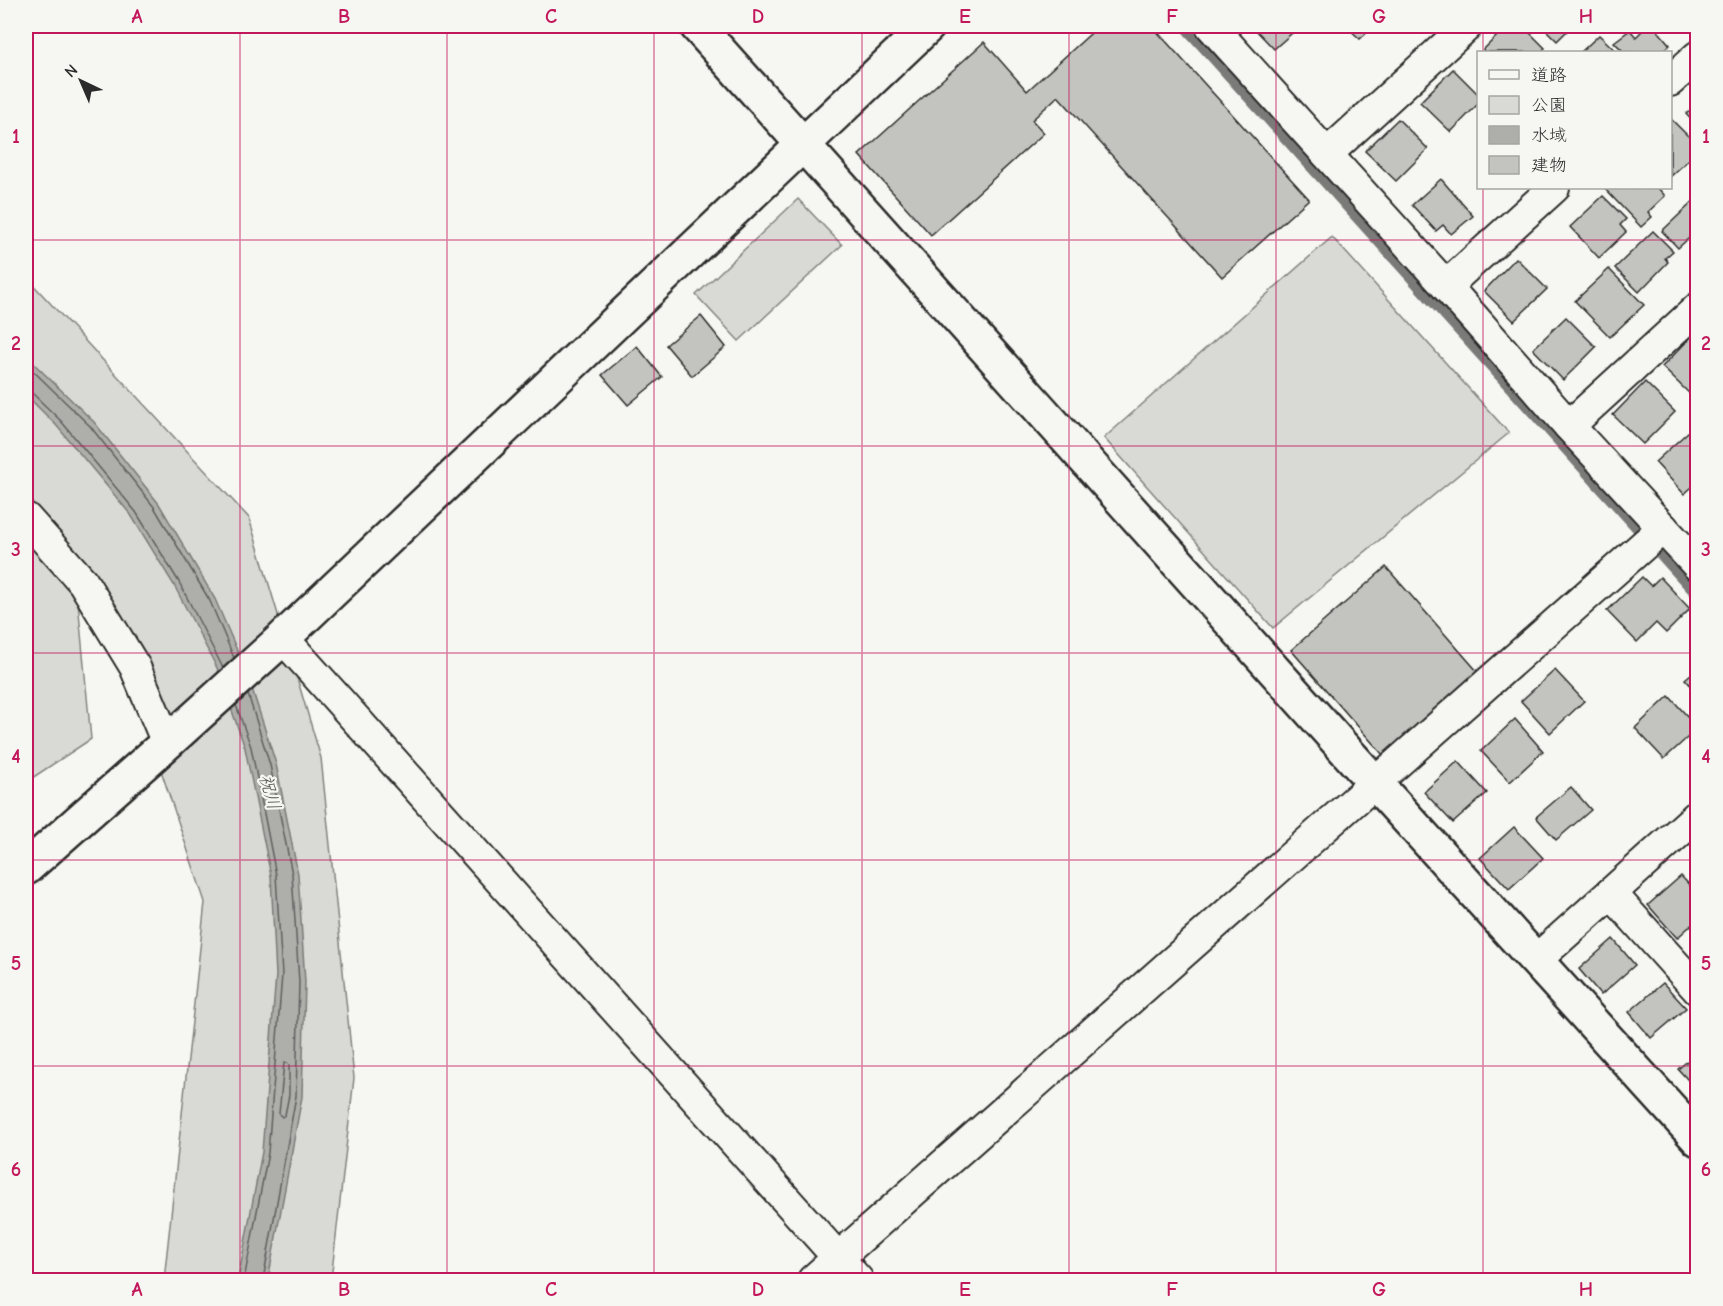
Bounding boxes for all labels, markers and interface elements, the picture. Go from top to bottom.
text: A [131,5,143,28]
text: B [338,5,350,28]
text: C [545,5,557,28]
text: D [752,5,764,28]
text: E [959,5,971,28]
text: F [1166,5,1178,28]
text: G [1372,5,1386,28]
text: H [1579,5,1593,28]
north arrow [51,51,111,111]
legend [1477,51,1672,189]
text: N [61,61,81,81]
text: 道路 [1531,65,1567,86]
text: 公園 [1531,95,1567,116]
text: 1 [12,125,20,148]
text: 水域 [1531,125,1567,146]
text: 1 [1702,125,1710,148]
text: 建物 [1531,155,1567,176]
text: 2 [11,332,21,355]
text: 2 [1701,332,1711,355]
text: 3 [11,538,21,561]
text: 3 [1701,538,1711,561]
text: 4 [11,745,21,768]
text: 4 [1701,745,1711,768]
water label: 祝川 [254,772,285,812]
text: 5 [11,952,21,975]
text: 5 [1701,952,1711,975]
text: 6 [11,1158,21,1181]
text: 6 [1701,1158,1711,1181]
text: A [131,1278,143,1301]
text: B [338,1278,350,1301]
text: C [545,1278,557,1301]
text: D [752,1278,764,1301]
text: E [959,1278,971,1301]
text: F [1166,1278,1178,1301]
text: G [1372,1278,1386,1301]
text: H [1579,1278,1593,1301]

